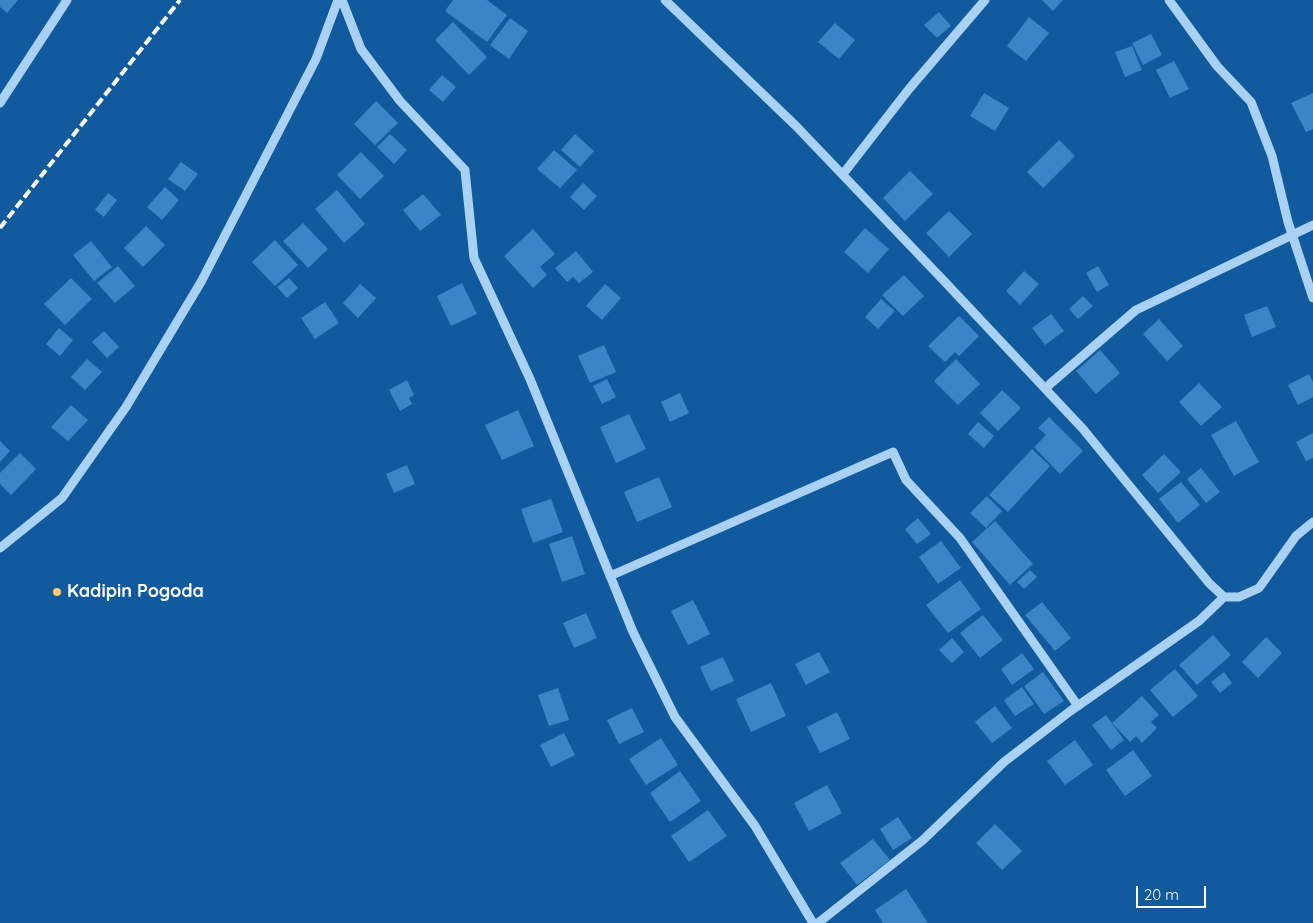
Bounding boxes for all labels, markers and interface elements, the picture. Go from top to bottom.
place label: Kadipin Pogoda [67,581,204,603]
marker: Kadipin Pogoda [51,586,63,598]
scale bar [1138,876,1208,908]
text: 20 m [1144,885,1179,904]

